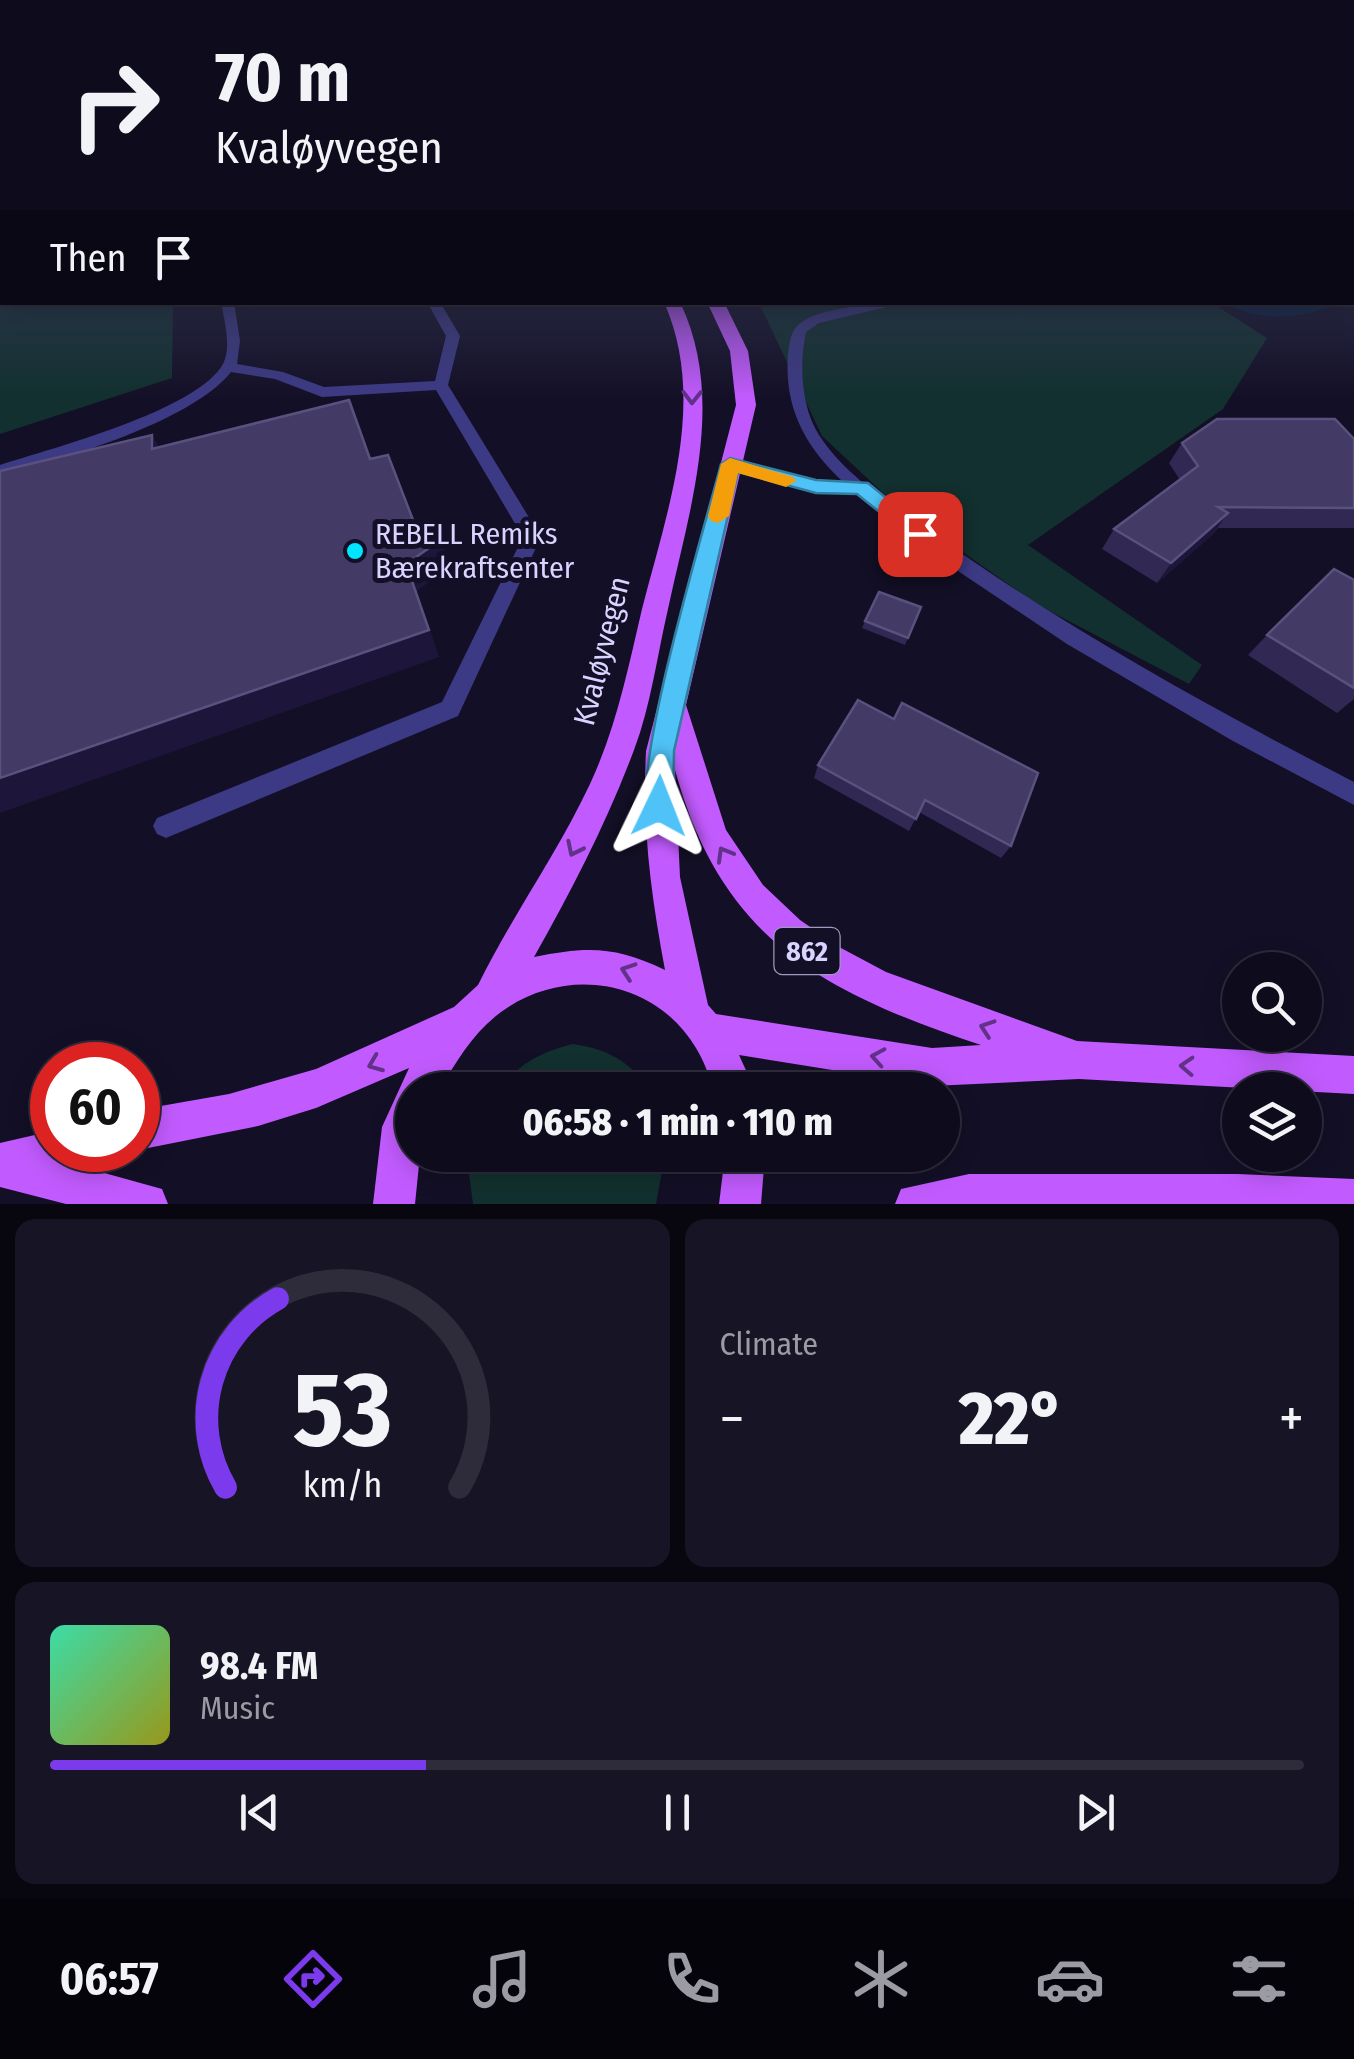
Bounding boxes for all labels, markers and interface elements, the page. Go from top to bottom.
text: 70 m [215,36,350,120]
icon: right [50,40,180,170]
text: Kvaløyvegen [215,121,443,175]
icon: arrive [146,230,201,285]
text: Then [50,235,126,281]
one-way arrow [681,389,702,405]
pin [878,492,963,577]
icon: arrive [893,507,948,562]
place label: REBELL Remiks Bærekraftsenter [375,516,575,586]
marker: REBELL Remiks Bærekraftsenter [344,540,366,562]
street label: Kvaløyvegen [566,573,638,729]
position arrow [607,754,711,858]
one-way arrow [566,839,586,857]
one-way arrow [716,847,736,865]
road number: 862 [774,928,840,974]
map controls [1222,952,1322,1172]
button: search [1222,952,1322,1052]
one-way arrow [620,962,637,983]
one-way arrow [980,1019,997,1040]
speed limit sign: 60 [30,1042,160,1172]
one-way arrow [869,1047,886,1068]
one-way arrow [367,1053,385,1073]
one-way arrow [1178,1056,1194,1077]
button: layers [1222,1072,1322,1172]
text: 06:58 · 1 min · 110 m [522,1099,833,1145]
text: Climate [720,1325,818,1363]
text: 53 [293,1348,392,1473]
text: 22° [959,1374,1064,1464]
text: − [720,1386,744,1452]
text: + [1279,1386,1304,1452]
text: km/h [302,1464,382,1506]
text: 98.4 FM [200,1643,318,1689]
text: Music [200,1689,275,1727]
icon: previous [232,1785,287,1840]
icon: pause [650,1785,705,1840]
icon: next [1068,1785,1123,1840]
icon: directions [278,1944,348,2014]
icon: music [467,1944,537,2014]
icon: phone [657,1944,727,2014]
icon: climate [846,1944,916,2014]
icon: car [1035,1944,1105,2014]
icon: filters [1224,1944,1294,2014]
text: 06:57 [60,1952,159,2006]

